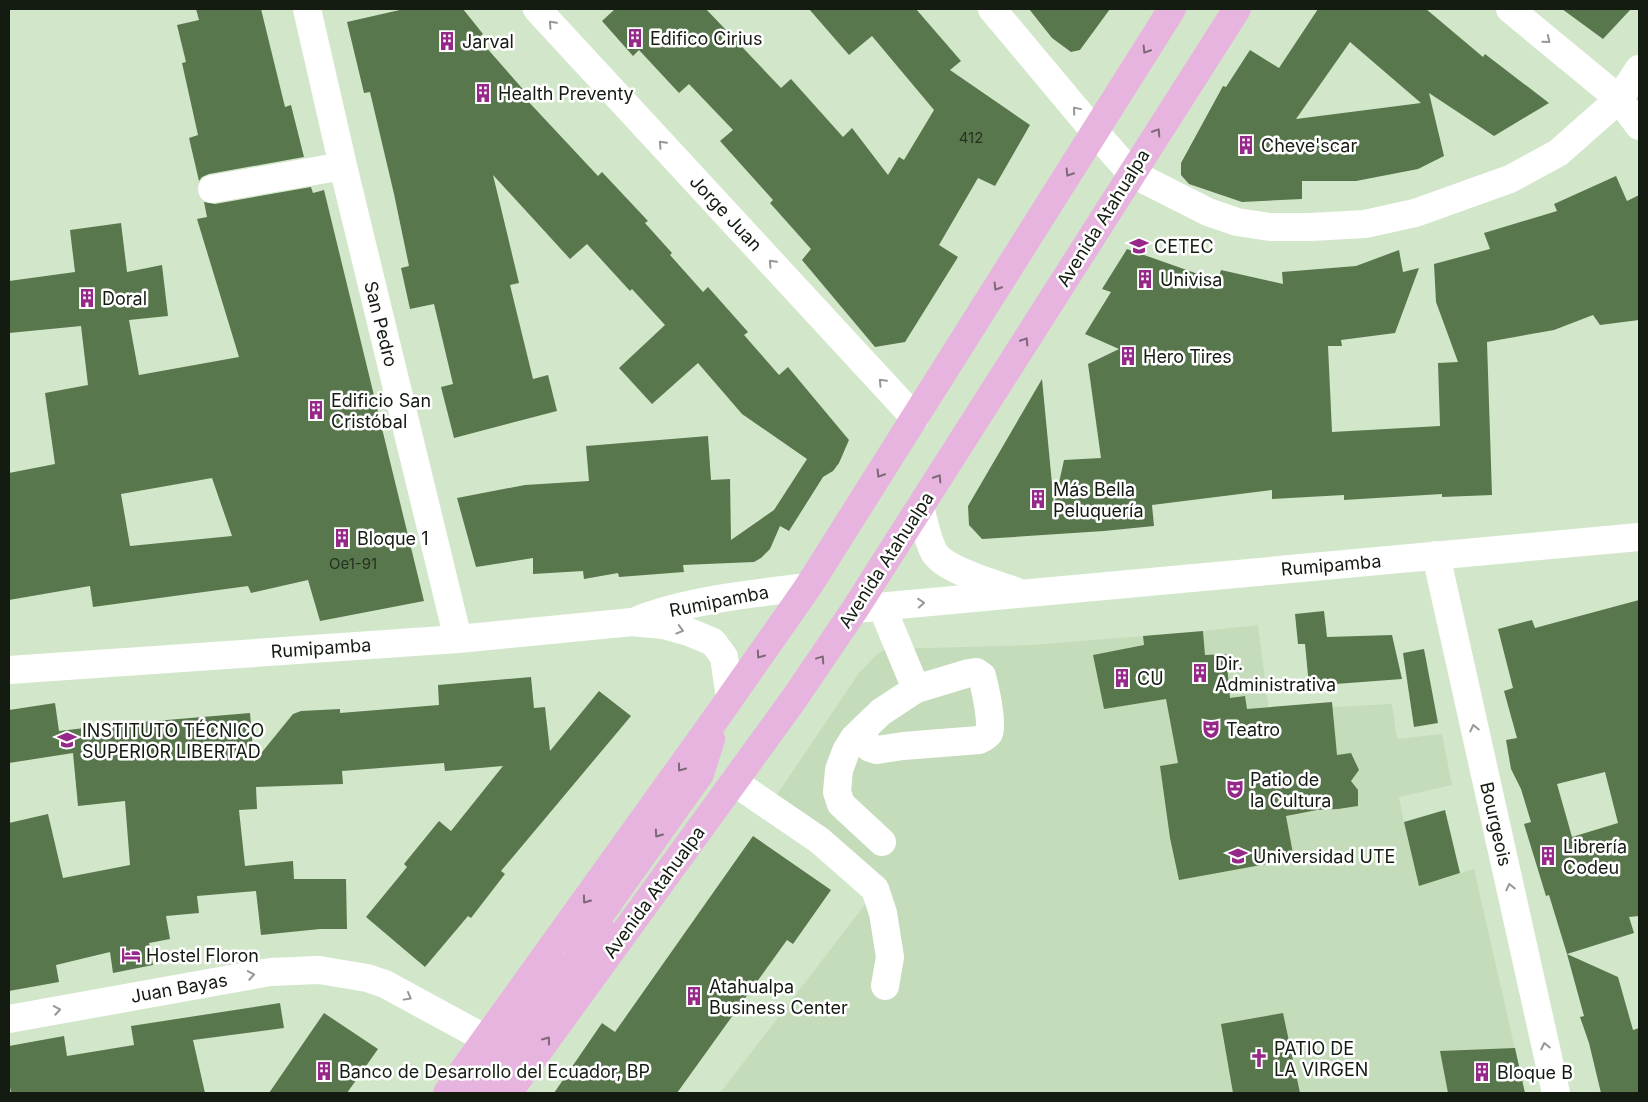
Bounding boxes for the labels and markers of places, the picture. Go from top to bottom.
building icon: Edifico Cirius [624,27,646,49]
place label: Edifico Cirius [650,28,762,49]
building icon: Jarval [436,30,458,52]
place label: Jarval [462,31,514,52]
building icon: Health Preventy [472,82,494,104]
place label: Health Preventy [498,83,634,104]
building icon: Cheve'scar [1235,134,1257,156]
place label: Cheve'scar [1261,135,1357,156]
school or university icon: CETEC [1128,235,1150,257]
place label: CETEC [1154,236,1214,257]
building icon: Univisa [1134,268,1156,290]
place label: Univisa [1160,269,1222,290]
building icon: Doral [76,287,98,309]
place label: Doral [102,288,147,309]
building icon: Hero Tires [1117,345,1139,367]
place label: Hero Tires [1143,346,1232,367]
place label: Edificio San Cristóbal [331,390,431,432]
building icon: Edificio San Cristóbal [305,399,327,421]
place label: Más Bella Peluquería [1053,479,1144,521]
building icon: Más Bella Peluquería [1027,488,1049,510]
building icon: Bloque 1 [331,527,353,549]
place label: Bloque 1 [357,528,428,549]
place label: Dir. Administrativa [1215,653,1336,695]
building icon: Dir. Administrativa [1189,662,1211,684]
building icon: CU [1111,667,1133,689]
place label: CU [1137,668,1164,689]
theatre icon: Teatro [1200,718,1222,740]
place label: INSTITUTO TÉCNICO SUPERIOR LIBERTAD [82,719,264,762]
place label: Teatro [1226,719,1280,740]
school or university icon: INSTITUTO TÉCNICO SUPERIOR LIBERTAD [56,729,78,751]
place label: Patio de la Cultura [1250,769,1331,811]
theatre icon: Patio de la Cultura [1224,778,1246,800]
place label: Librería Codeu [1563,836,1627,878]
school or university icon: Universidad UTE [1227,845,1249,867]
building icon: Librería Codeu [1537,845,1559,867]
place label: Universidad UTE [1253,846,1395,867]
hotel icon: Hostel Floron [120,944,142,966]
place label: Hostel Floron [146,945,259,966]
place label: Atahualpa Business Center [709,976,848,1018]
building icon: Atahualpa Business Center [683,985,705,1007]
place label: PATIO DE LA VIRGEN [1274,1038,1368,1080]
church icon: PATIO DE LA VIRGEN [1248,1047,1270,1069]
building icon: Banco de Desarrollo del Ecuador, BP [313,1060,335,1082]
place label: Banco de Desarrollo del Ecuador, BP [339,1061,650,1082]
building icon: Bloque B [1471,1061,1493,1083]
place label: Bloque B [1497,1062,1573,1083]

